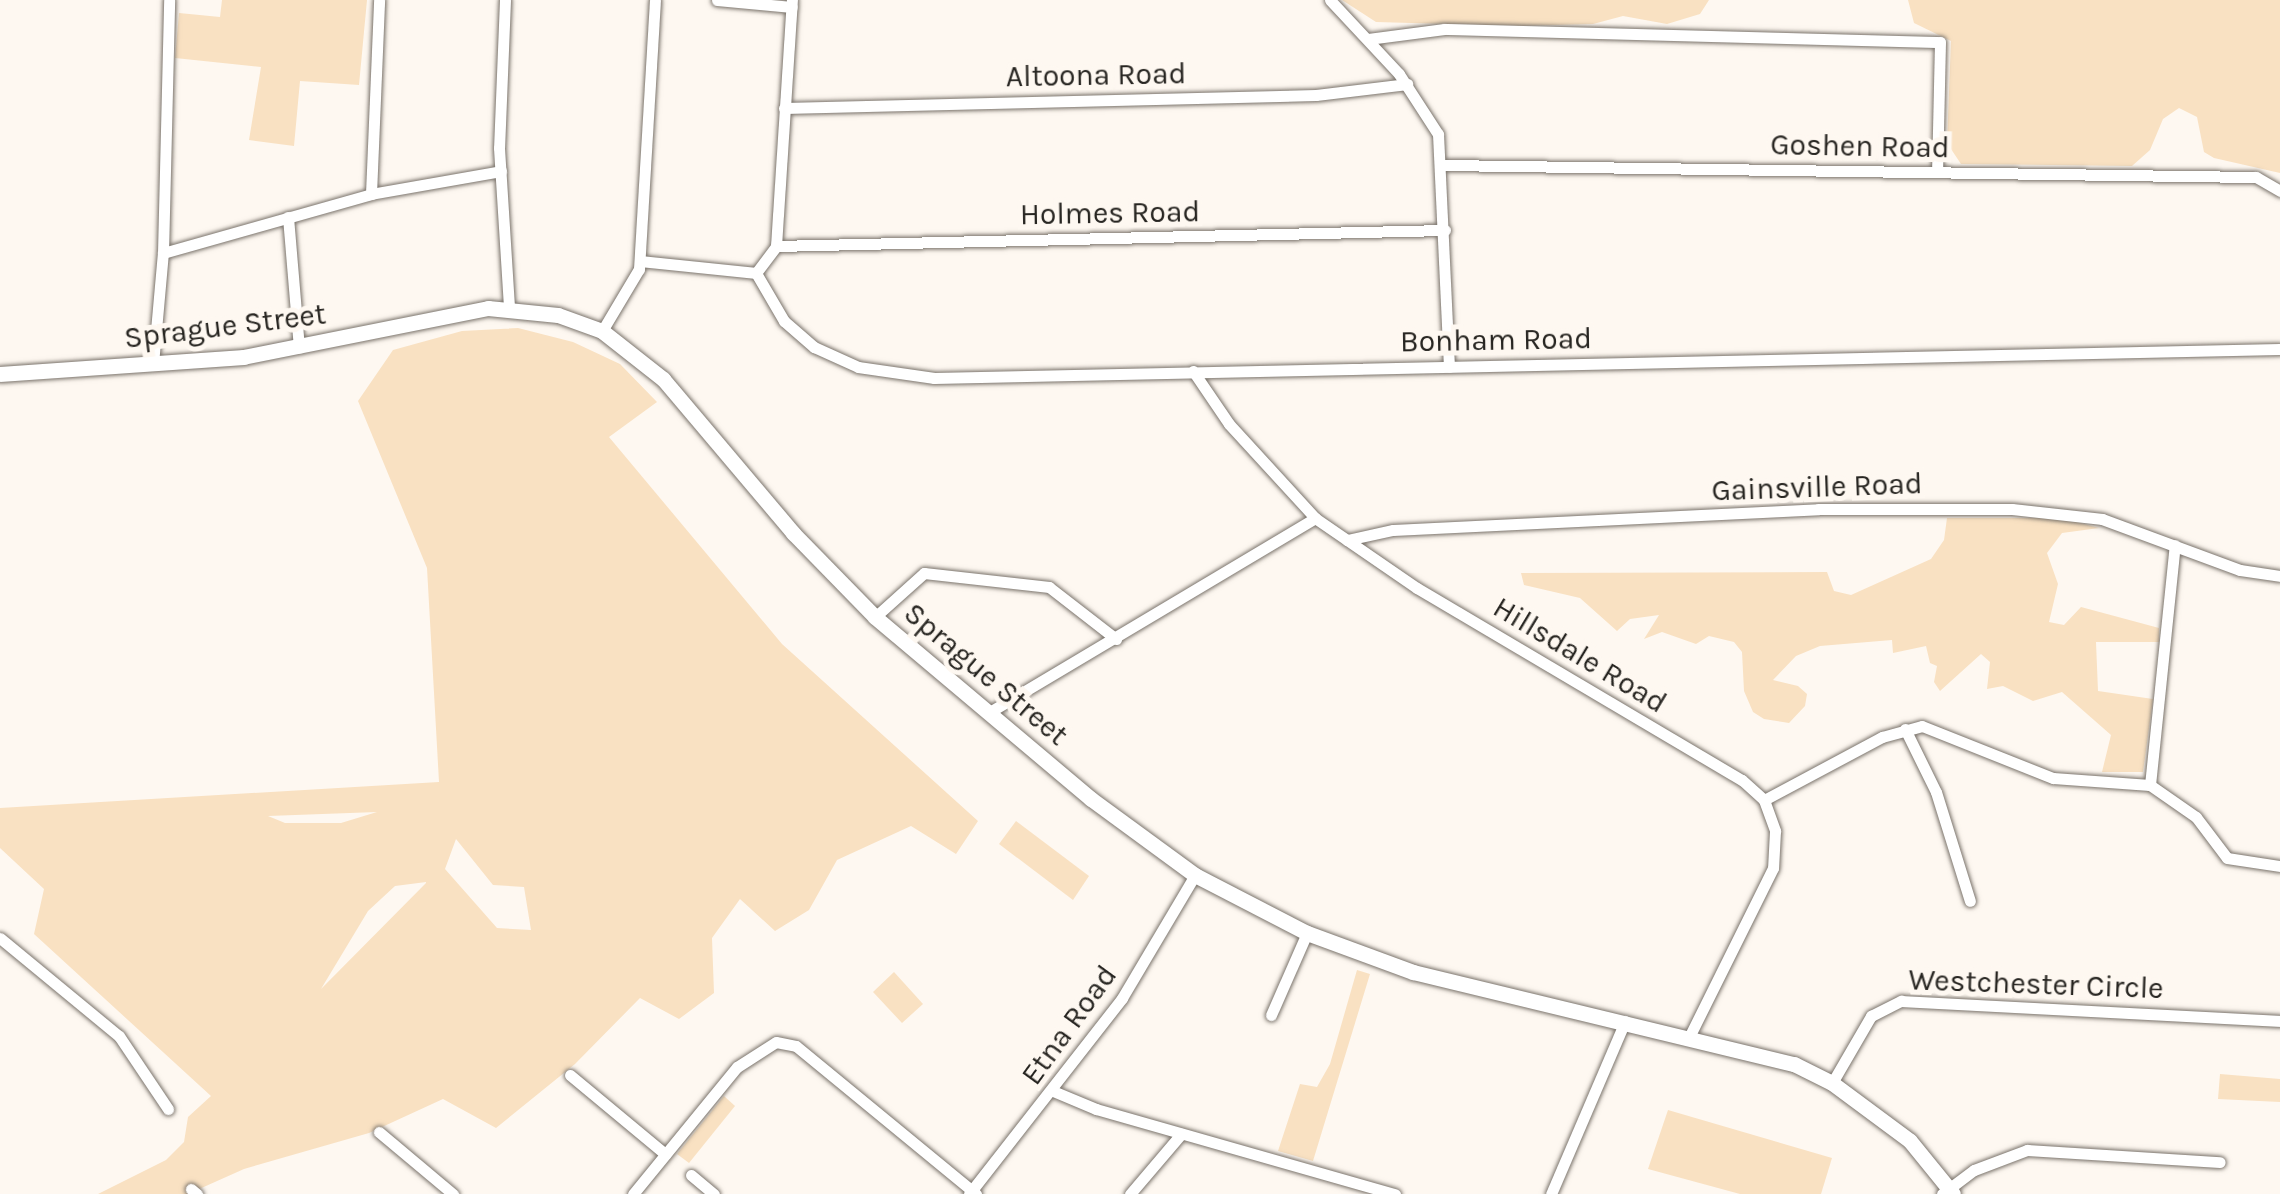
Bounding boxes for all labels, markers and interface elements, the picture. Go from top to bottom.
street label: Altoona Road [1005,55,1187,95]
street label: Goshen Road [1770,126,1950,166]
street label: Holmes Road [1020,193,1200,233]
street label: Sprague Street [122,296,328,356]
street label: Bonham Road [1400,320,1592,360]
street label: Gainsville Road [1711,465,1923,509]
street label: Hillsdale Road [1487,589,1673,721]
street label: Sprague Street [897,595,1075,753]
street label: Etna Road [1014,958,1124,1092]
street label: Westchester Circle [1908,962,2164,1006]

